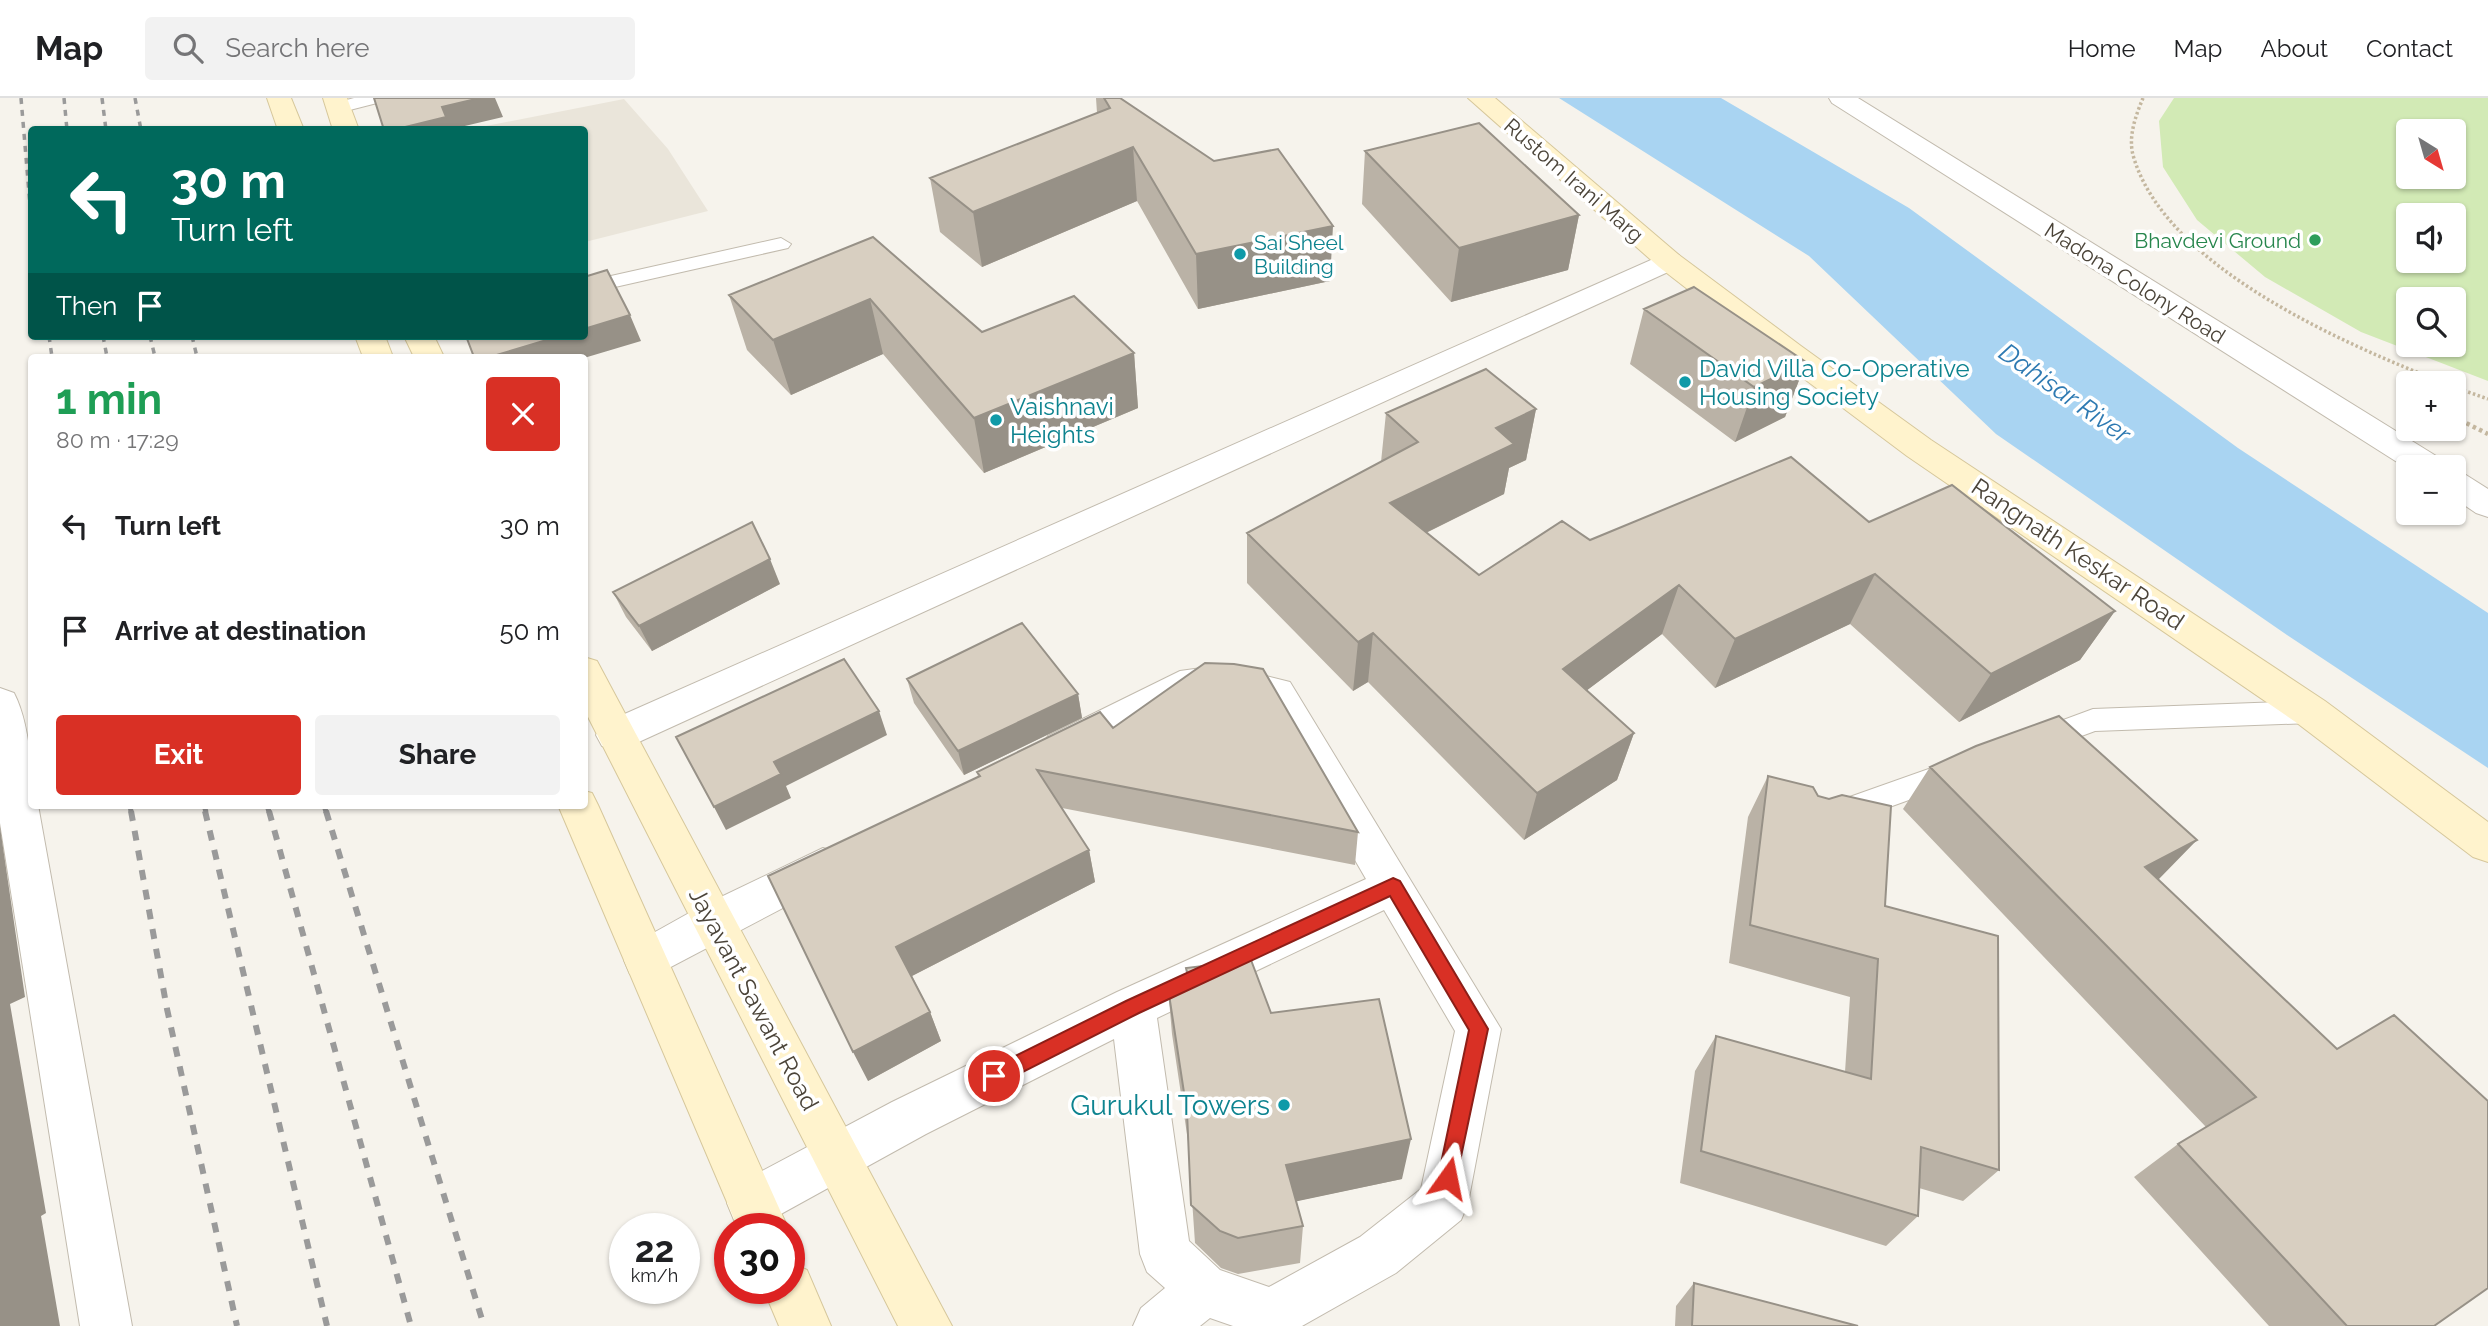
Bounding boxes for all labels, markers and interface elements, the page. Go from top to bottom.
search box [145,17,635,80]
text: Map [35,29,103,68]
icon: search [169,29,207,67]
text: Search here [225,33,370,63]
text: Home [2068,34,2136,63]
text: Map [2174,34,2222,63]
text: About [2260,34,2328,63]
text: Contact [2366,34,2453,63]
street label: Rustom Irani Marg [1499,113,1649,247]
north arrow [2396,119,2466,189]
map controls [2396,119,2466,525]
text: 30 m [171,152,286,209]
icon: left [56,154,147,245]
button: sound [2396,203,2466,273]
text: Turn left [171,211,293,248]
street label: Madona Colony Road [2040,217,2230,349]
place label: Bhavdevi Ground [2134,228,2301,253]
place label: Sai Sheel Building [1254,230,1344,279]
marker: Bhavdevi Ground [2307,232,2323,248]
marker: Sai Sheel Building [1232,246,1248,262]
icon: arrive [131,287,169,325]
button: search [2396,287,2466,357]
text: Then [56,291,117,321]
water label: Dahisar River [1994,337,2137,450]
place label: David Villa Co-Operative Housing Society [1699,354,1970,411]
button: + [2396,371,2466,441]
marker: David Villa Co-Operative Housing Society [1677,374,1693,390]
text: 1 min [56,375,162,424]
button: close [486,377,560,451]
place label: Vaishnavi Heights [1010,392,1114,449]
marker: Vaishnavi Heights [988,412,1004,428]
text: 80 m · 17:29 [56,426,179,453]
button: − [2396,455,2466,525]
street label: Rangnath Keskar Road [1966,472,2190,636]
icon: left [56,507,94,545]
text: Turn left [115,511,221,541]
text: 30 m [500,511,560,541]
icon: arrive [56,612,94,650]
text: Arrive at destination [115,616,366,646]
text: 50 m [499,616,560,646]
button: Exit [56,715,301,795]
button: Share [315,715,560,795]
street label: Jayavant Sawant Road [683,883,825,1115]
pin [964,1046,1024,1106]
icon: arrive [975,1057,1013,1095]
place label: Gurukul Towers [1070,1089,1270,1122]
marker: Gurukul Towers [1276,1097,1292,1113]
position arrow [1411,1141,1485,1215]
speed limit sign: 30 [714,1213,805,1304]
text: 22 [635,1229,674,1270]
text: km/h [631,1265,678,1286]

